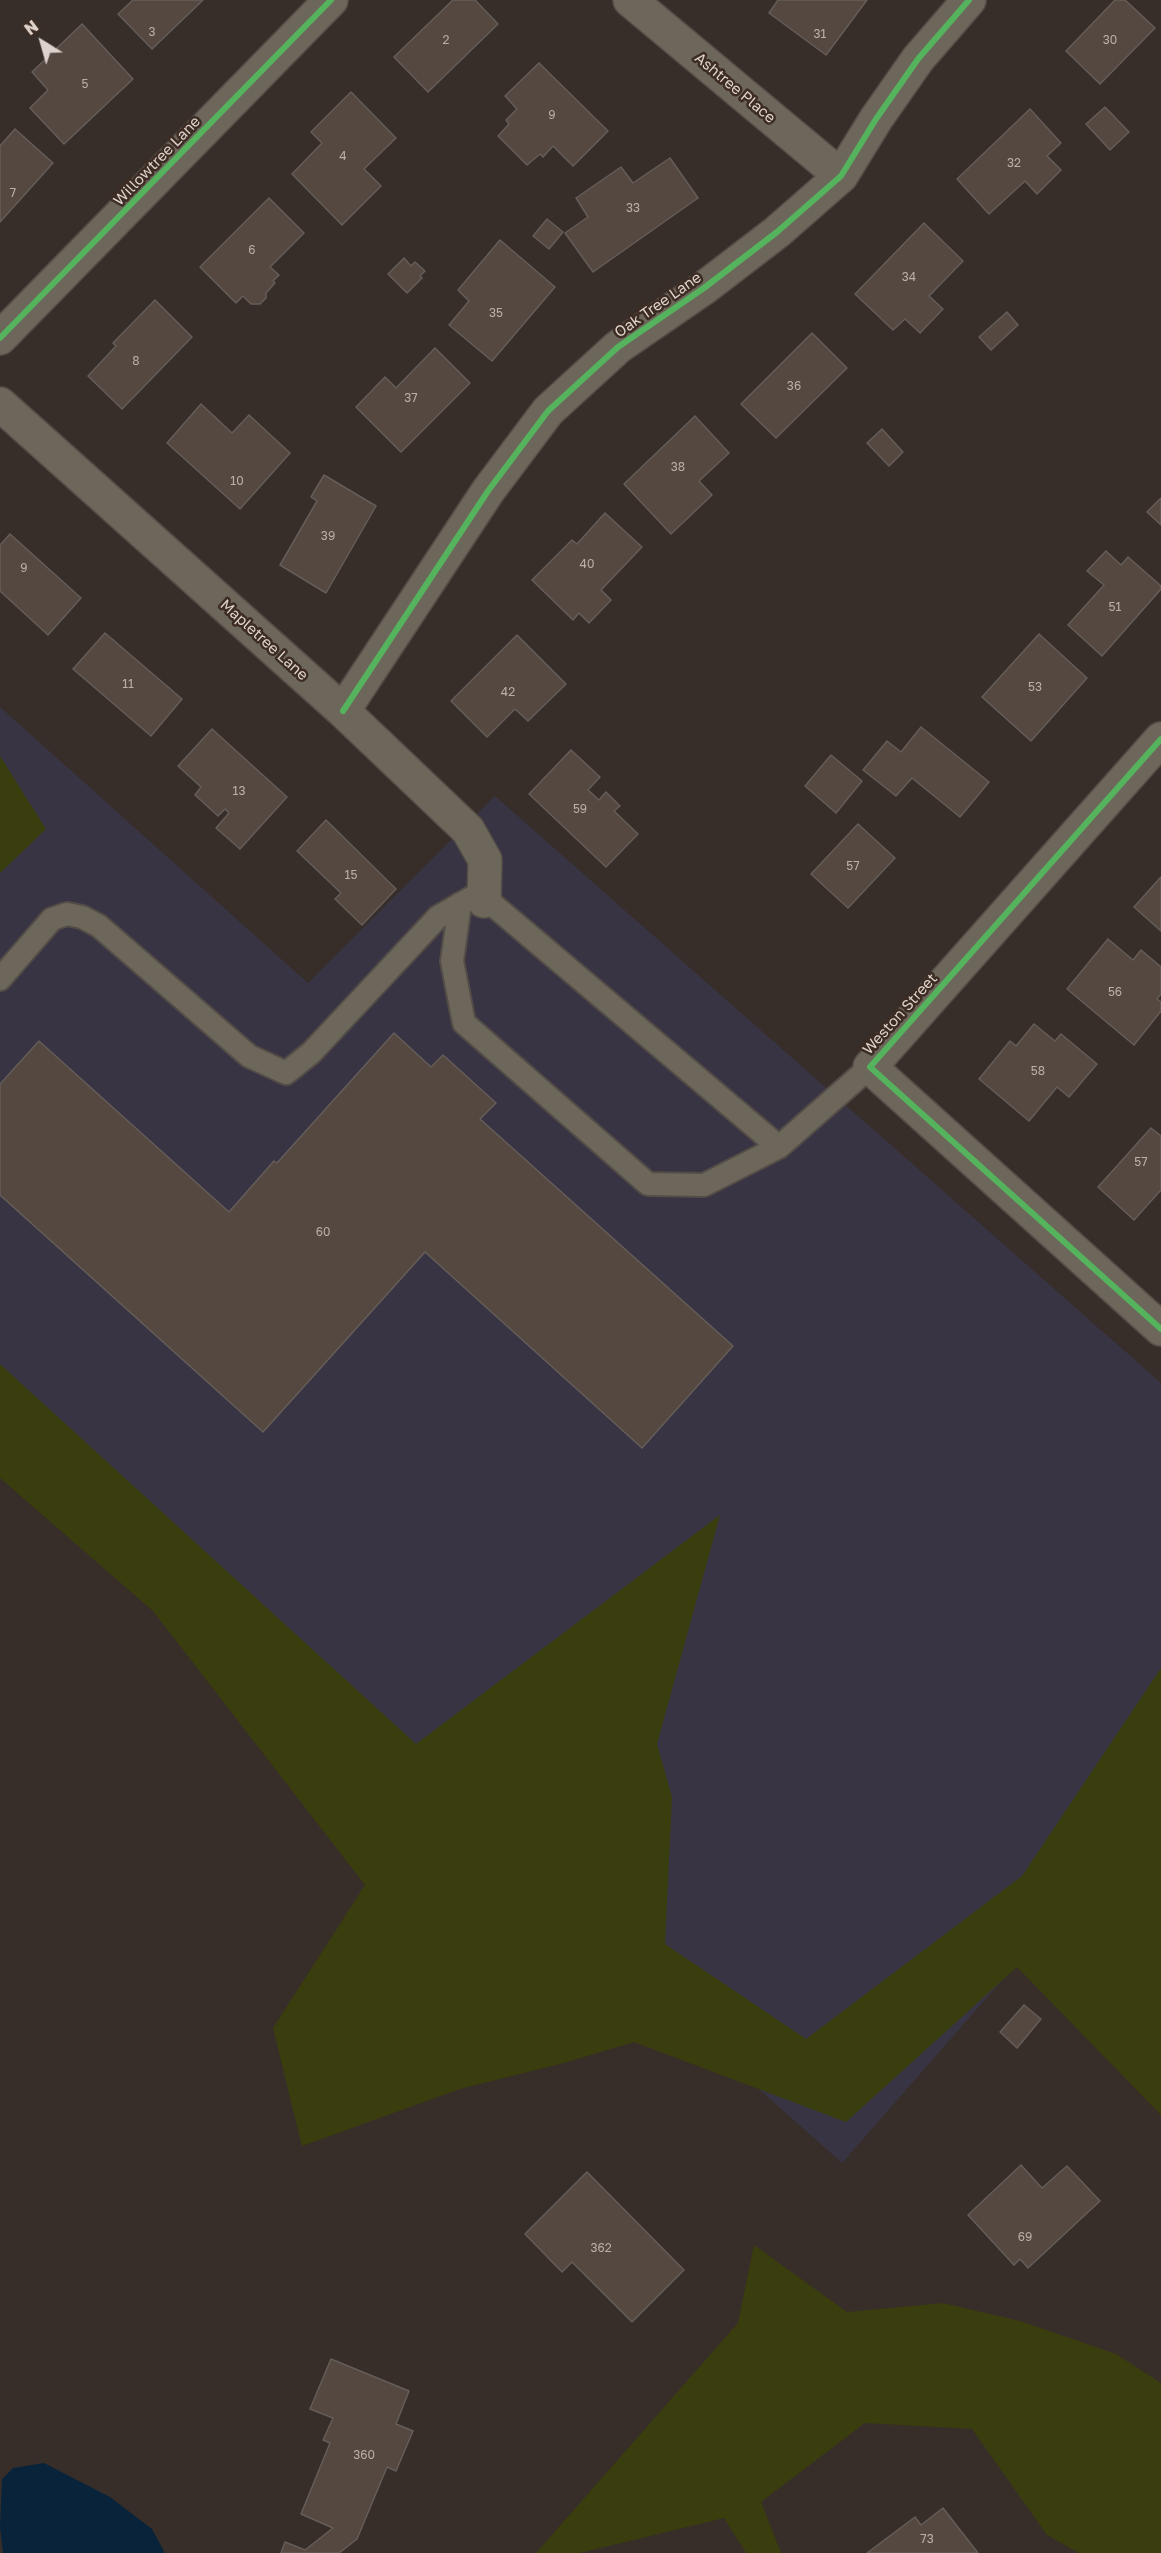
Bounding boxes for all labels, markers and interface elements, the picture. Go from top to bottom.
north arrow [12,12,72,72]
text: N [20,16,42,39]
house number: 3 [148,25,156,39]
house number: 31 [814,27,826,41]
house number: 2 [443,33,449,47]
house number: 30 [1103,33,1117,47]
street label: Ashtree Place [691,49,779,127]
house number: 5 [82,77,88,91]
house number: 9 [548,108,556,122]
street label: Willowtree Lane [110,113,204,209]
house number: 4 [339,149,347,163]
house number: 32 [1007,156,1021,170]
house number: 7 [10,186,16,200]
house number: 33 [626,201,640,215]
house number: 6 [248,243,256,257]
street label: Oak Tree Lane [611,268,705,342]
house number: 34 [902,270,916,284]
house number: 35 [489,306,503,320]
house number: 8 [132,354,140,368]
house number: 36 [787,379,801,393]
house number: 37 [404,391,418,405]
house number: 38 [671,460,685,474]
house number: 10 [230,474,244,488]
house number: 39 [321,529,335,543]
house number: 40 [580,557,594,571]
house number: 9 [20,561,28,575]
street label: Mapletree Lane [216,596,312,684]
house number: 51 [1109,600,1121,614]
house number: 11 [122,677,134,691]
house number: 53 [1028,680,1042,694]
house number: 42 [501,685,515,699]
house number: 13 [233,784,245,798]
house number: 59 [573,802,587,816]
house number: 57 [846,859,860,873]
house number: 15 [345,868,357,882]
street label: Weston Street [859,970,941,1058]
house number: 56 [1108,985,1122,999]
house number: 58 [1031,1064,1045,1078]
house number: 57 [1134,1155,1148,1169]
house number: 60 [316,1225,330,1239]
house number: 69 [1018,2230,1032,2244]
house number: 362 [590,2241,612,2255]
house number: 360 [353,2448,375,2462]
house number: 73 [920,2532,934,2546]

